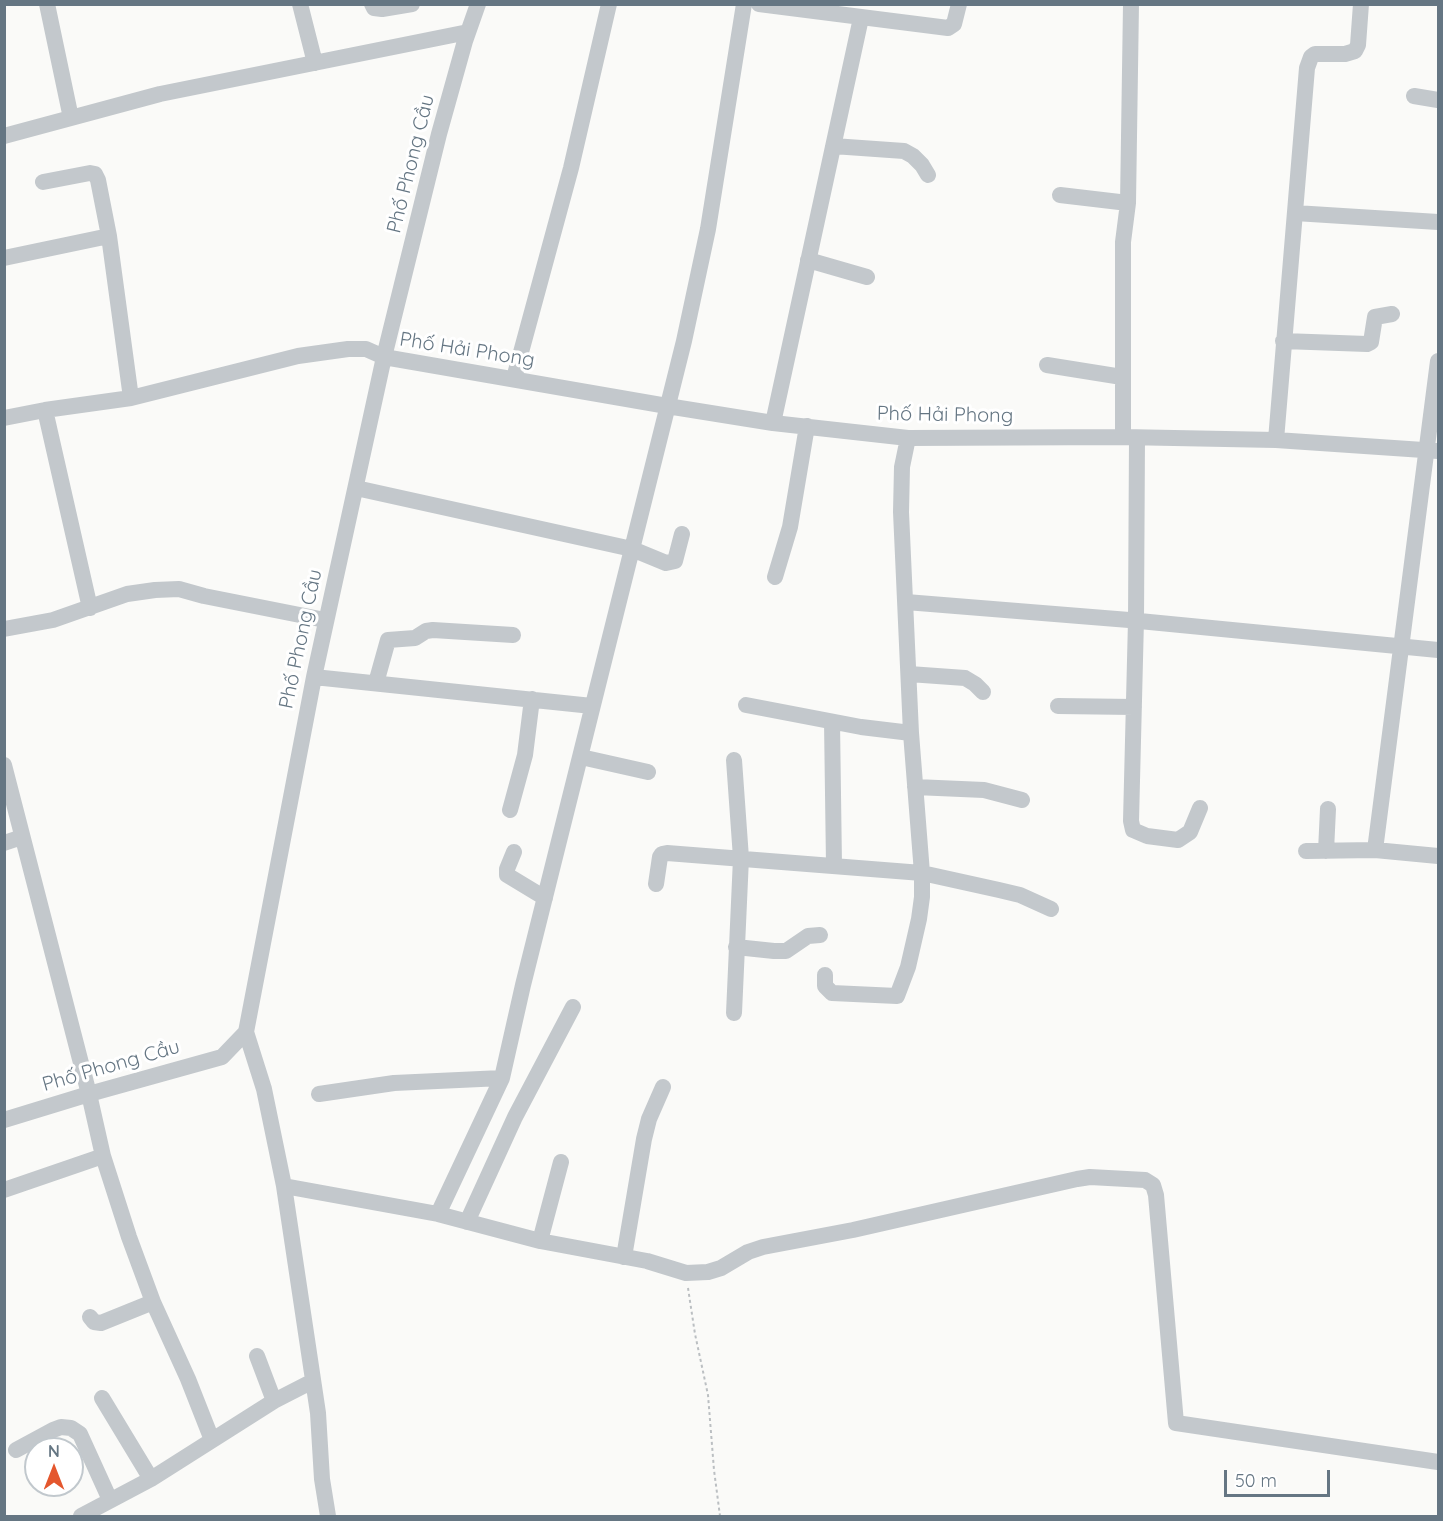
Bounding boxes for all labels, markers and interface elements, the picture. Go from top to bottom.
street label: Phố Phong Cầu [382,92,440,236]
street label: Phố Hải Phong [398,327,536,373]
street label: Phố Hải Phong [877,402,1013,428]
street label: Phố Phong Cầu [274,567,328,711]
street label: Phố Phong Cầu [39,1035,183,1097]
north arrow [24,1437,84,1497]
text: N [48,1441,60,1461]
scale bar [1227,1458,1334,1496]
text: 50 m [1235,1469,1277,1492]

